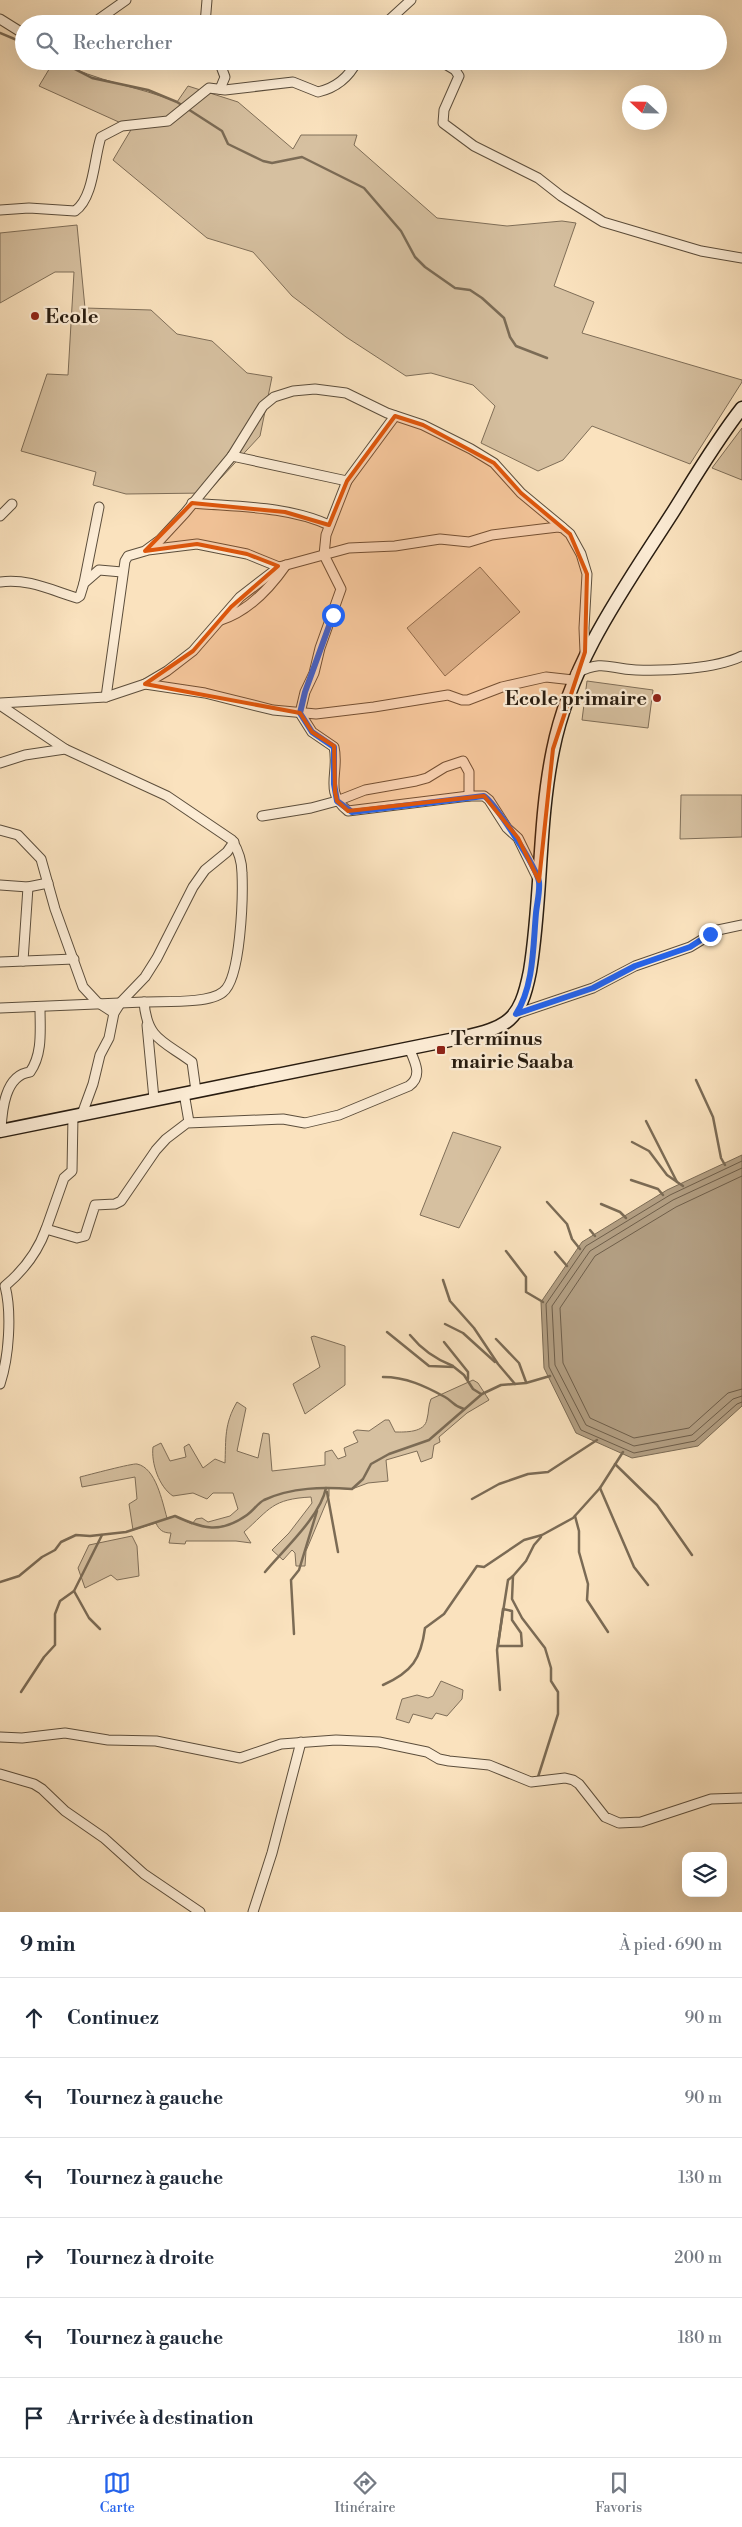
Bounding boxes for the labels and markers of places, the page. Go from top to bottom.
place label: Ecole [45,305,99,330]
marker: Ecole [29,310,41,322]
place label: Ecole primaire [505,687,647,712]
marker: Ecole primaire [651,692,663,704]
place label: Terminus mairie Saaba [451,1027,574,1075]
marker: Terminus mairie Saaba [435,1044,447,1056]

